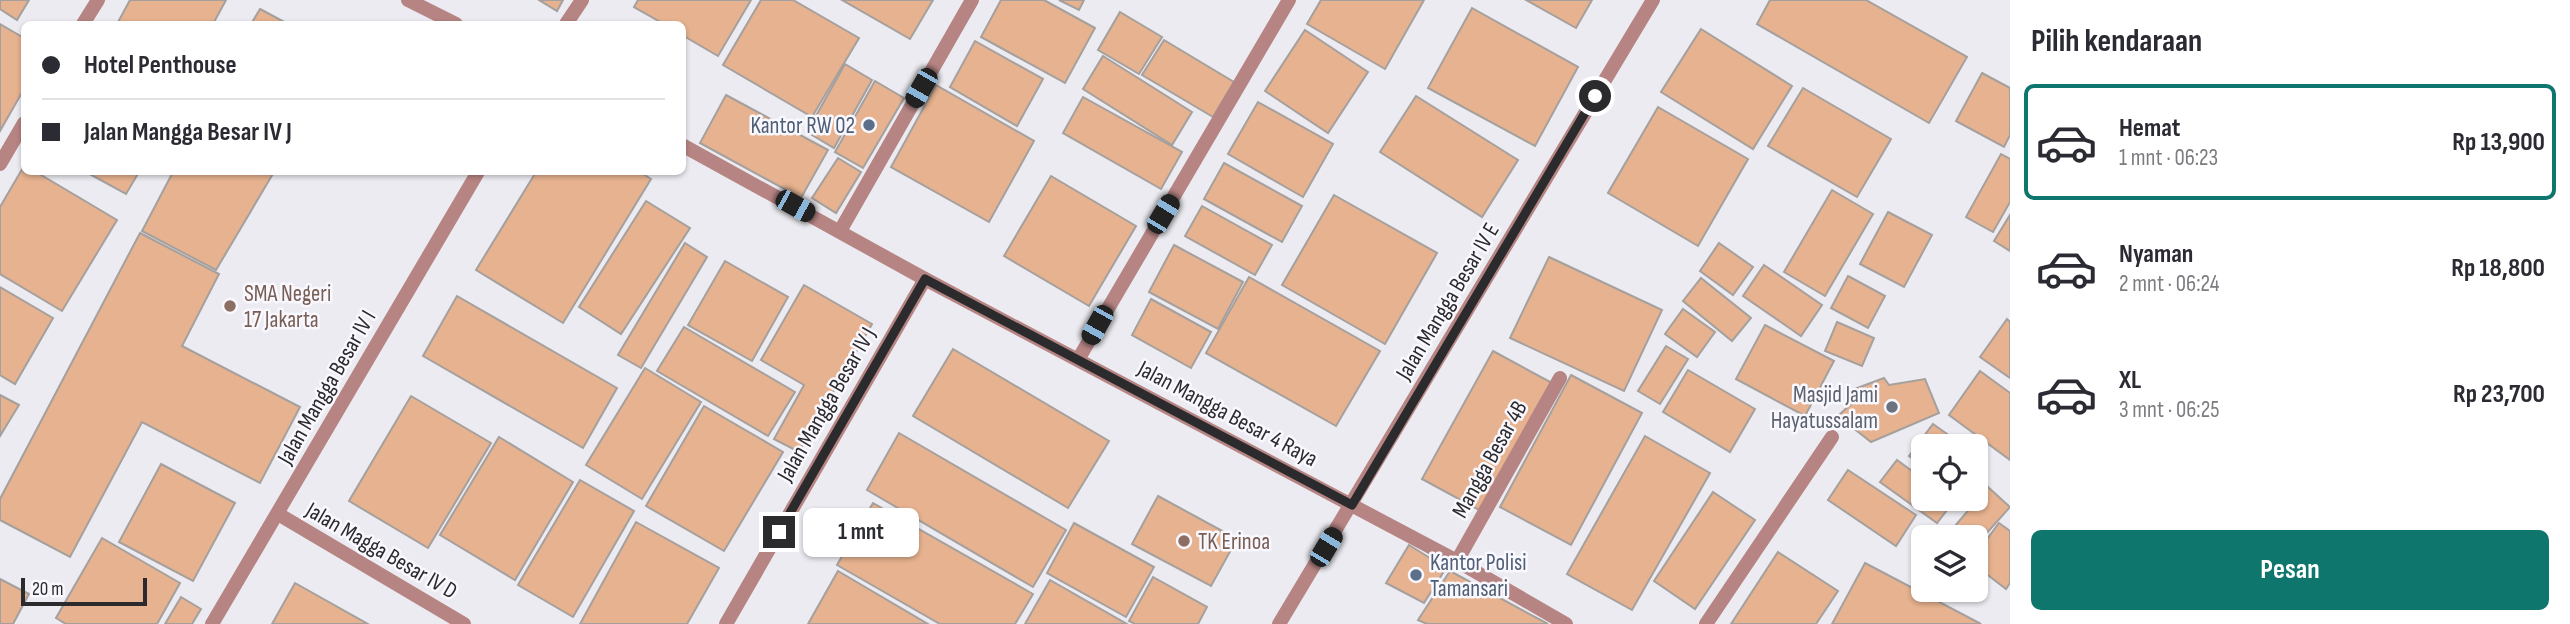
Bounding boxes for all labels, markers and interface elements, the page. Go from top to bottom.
text: Pilih kendaraan [2031,22,2202,61]
text: Hotel Penthouse [84,50,237,81]
car [902,65,941,111]
route start [1579,80,1611,112]
icon: car [2035,111,2098,174]
place label: Kantor RW 02 [750,112,855,140]
text: Hemat [2119,113,2180,144]
text: Jalan Mangga Besar IV J [84,117,292,148]
marker: Kantor RW 02 [861,117,877,133]
text: Rp 13,900 [2452,127,2545,158]
text: 1 mnt · 06:23 [2119,144,2218,172]
car [772,187,819,225]
car [1144,191,1183,237]
street label: Jalan Mangga Besar IV E [1389,218,1506,386]
icon: car [2035,237,2098,300]
text: Nyaman [2119,239,2193,270]
text: Rp 18,800 [2451,253,2545,284]
text: 2 mnt · 06:24 [2119,270,2219,298]
place label: SMA Negeri 17 Jakarta [244,280,331,334]
marker: SMA Negeri 17 Jakarta [222,298,238,314]
car [1078,302,1117,348]
street label: Jalan Mangga Besar IV I [271,306,382,470]
street label: Jalan Mangga Besar IV J [771,322,882,487]
street label: Jalan Mangga Besar 4 Raya [1132,354,1322,473]
icon: car [2035,363,2098,426]
text: XL [2119,365,2141,396]
text: Rp 23,700 [2453,379,2545,410]
place label: Masjid Jami Hayatussalam [1771,381,1878,435]
street label: Mangga Besar 4B [1446,396,1534,523]
text: 3 mnt · 06:25 [2119,396,2219,424]
marker: Masjid Jami Hayatussalam [1884,399,1900,415]
map controls [1911,434,1988,602]
button: locate [1911,434,1988,511]
street label: Jalan Magga Besar IV D [300,496,462,605]
callout: 1 mnt [804,508,919,556]
route end [763,516,795,548]
text: 1 mnt [838,518,884,546]
car [1307,524,1346,570]
button: layers [1911,525,1988,602]
place label: TK Erinoa [1198,528,1270,556]
button: Pesan [2031,530,2549,610]
marker: TK Erinoa [1176,533,1192,549]
place label: Kantor Polisi Tamansari [1430,549,1527,603]
marker: Kantor Polisi Tamansari [1408,567,1424,583]
scale bar [21,575,147,607]
text: 20 m [32,578,64,601]

